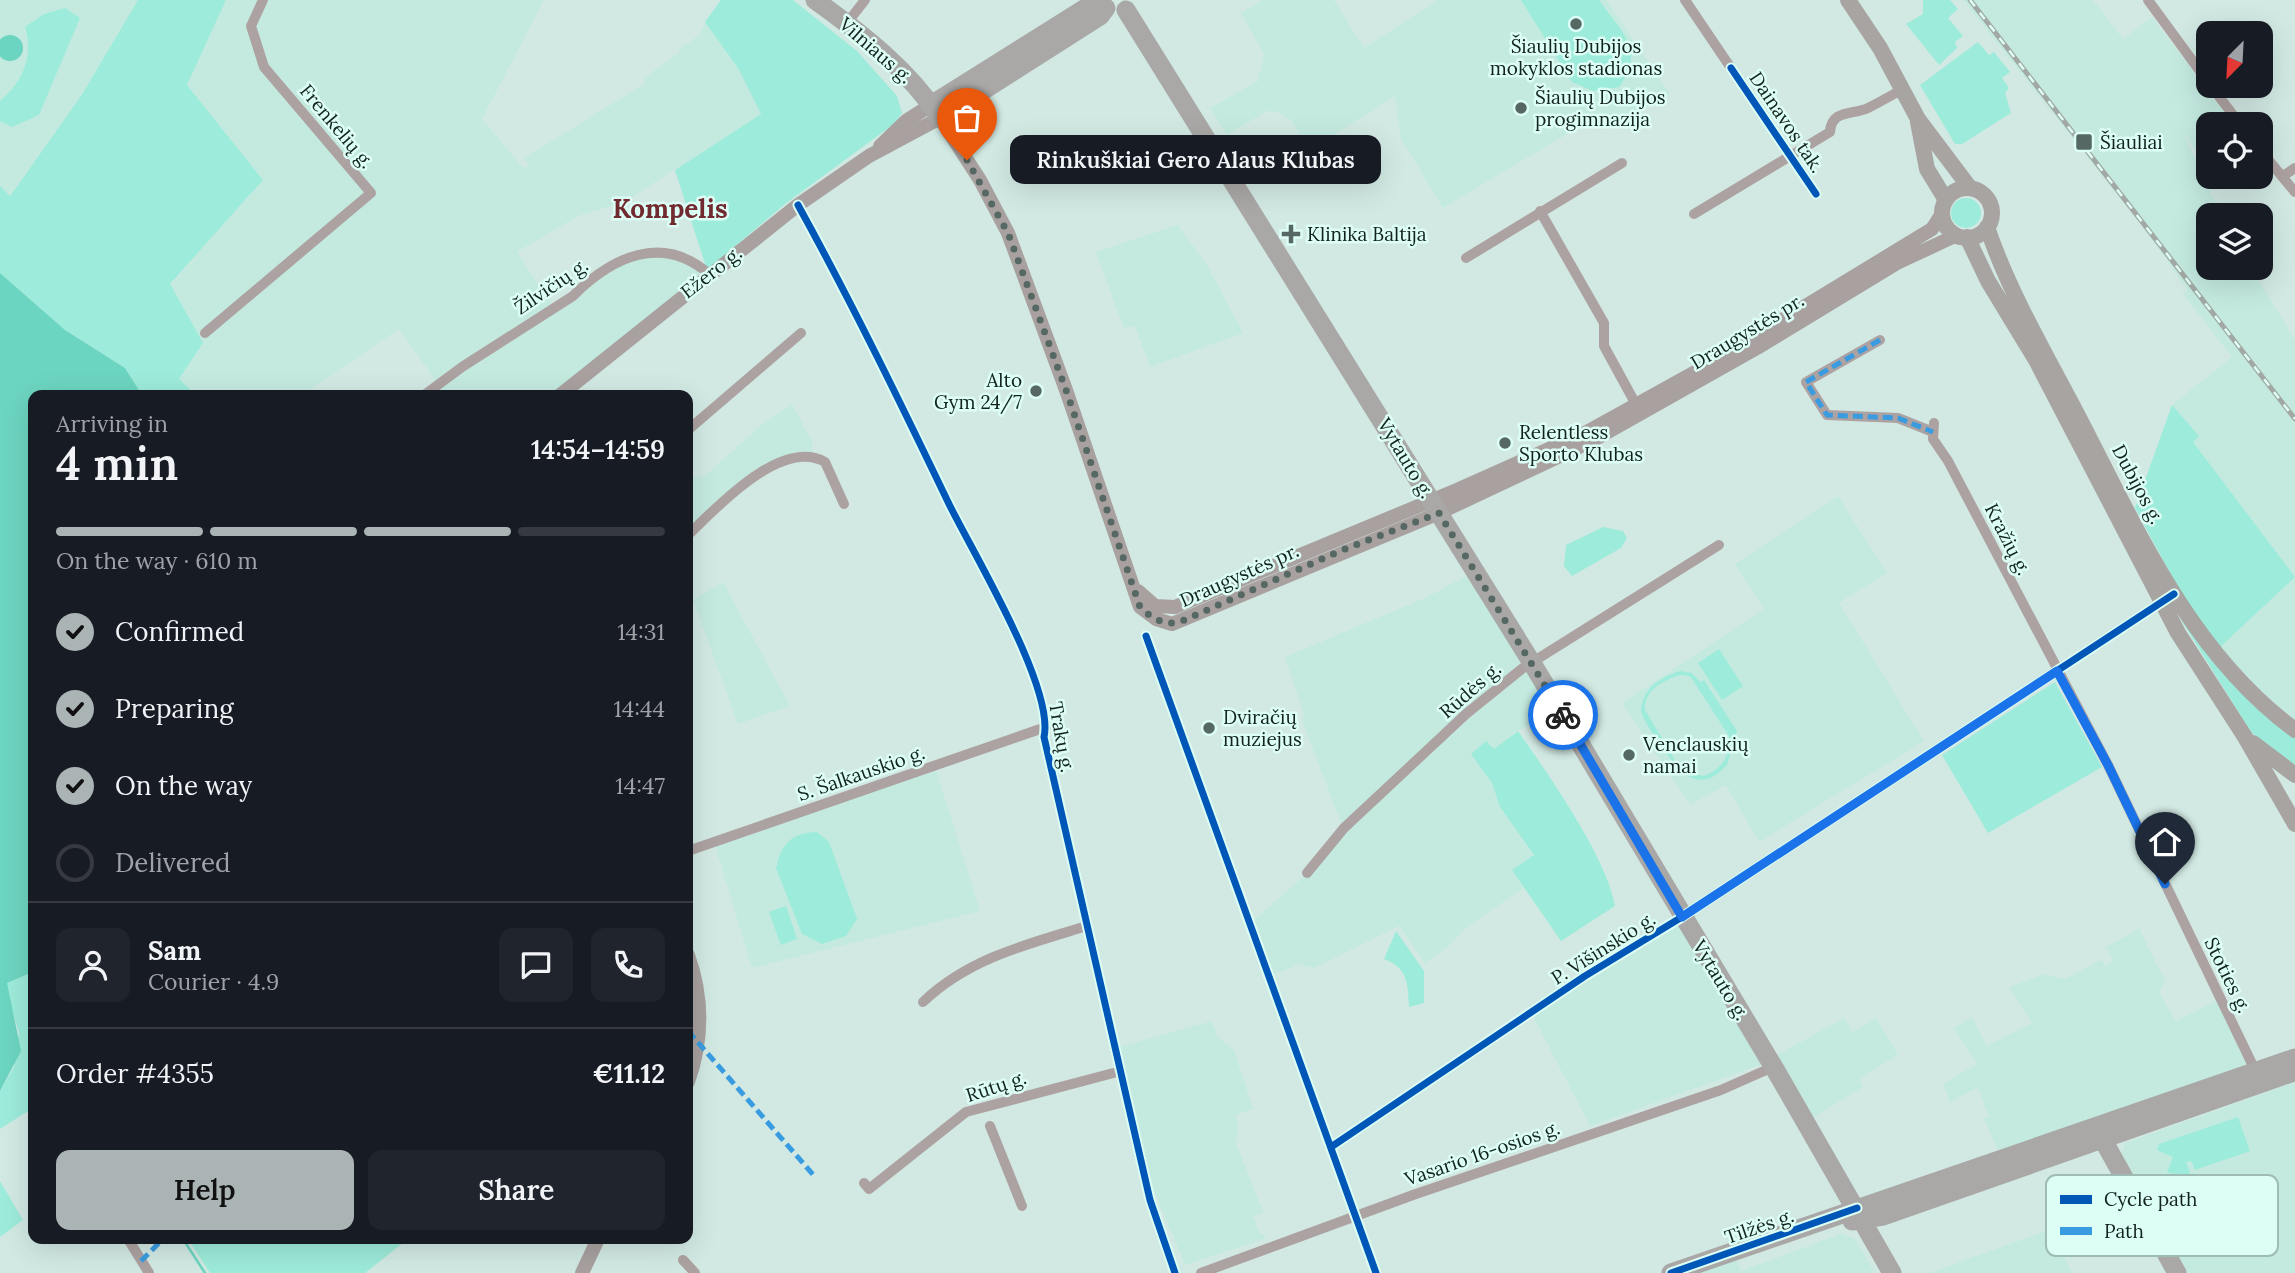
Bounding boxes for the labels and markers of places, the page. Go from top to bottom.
marker: Šiaulių Dubijos mokyklos stadionas [1568,16,1584,32]
place label: Šiaulių Dubijos mokyklos stadionas [1490,34,1662,80]
place label: Šiaulių Dubijos progimnazija [1535,85,1666,131]
pin [937,88,997,160]
marker: Šiaulių Dubijos progimnazija [1513,100,1529,116]
place label: Šiauliai [2100,130,2163,154]
marker: Šiauliai [2074,132,2094,152]
callout: Rinkuškiai Gero Alaus Klubas [1009,136,1380,184]
place label: Klinika Baltija [1307,222,1427,246]
marker: Klinika Baltija [1281,224,1301,244]
place label: Alto Gym 24/7 [934,368,1022,415]
marker: Alto Gym 24/7 [1028,383,1044,399]
place label: Relentless Sporto Klubas [1519,420,1643,466]
marker: Relentless Sporto Klubas [1497,435,1513,451]
place label: Dviračių muziejus [1223,705,1302,751]
marker: Dviračių muziejus [1201,720,1217,736]
place label: Venclauskių namai [1642,732,1749,778]
marker: Venclauskių namai [1621,747,1637,763]
pin [2135,812,2195,884]

